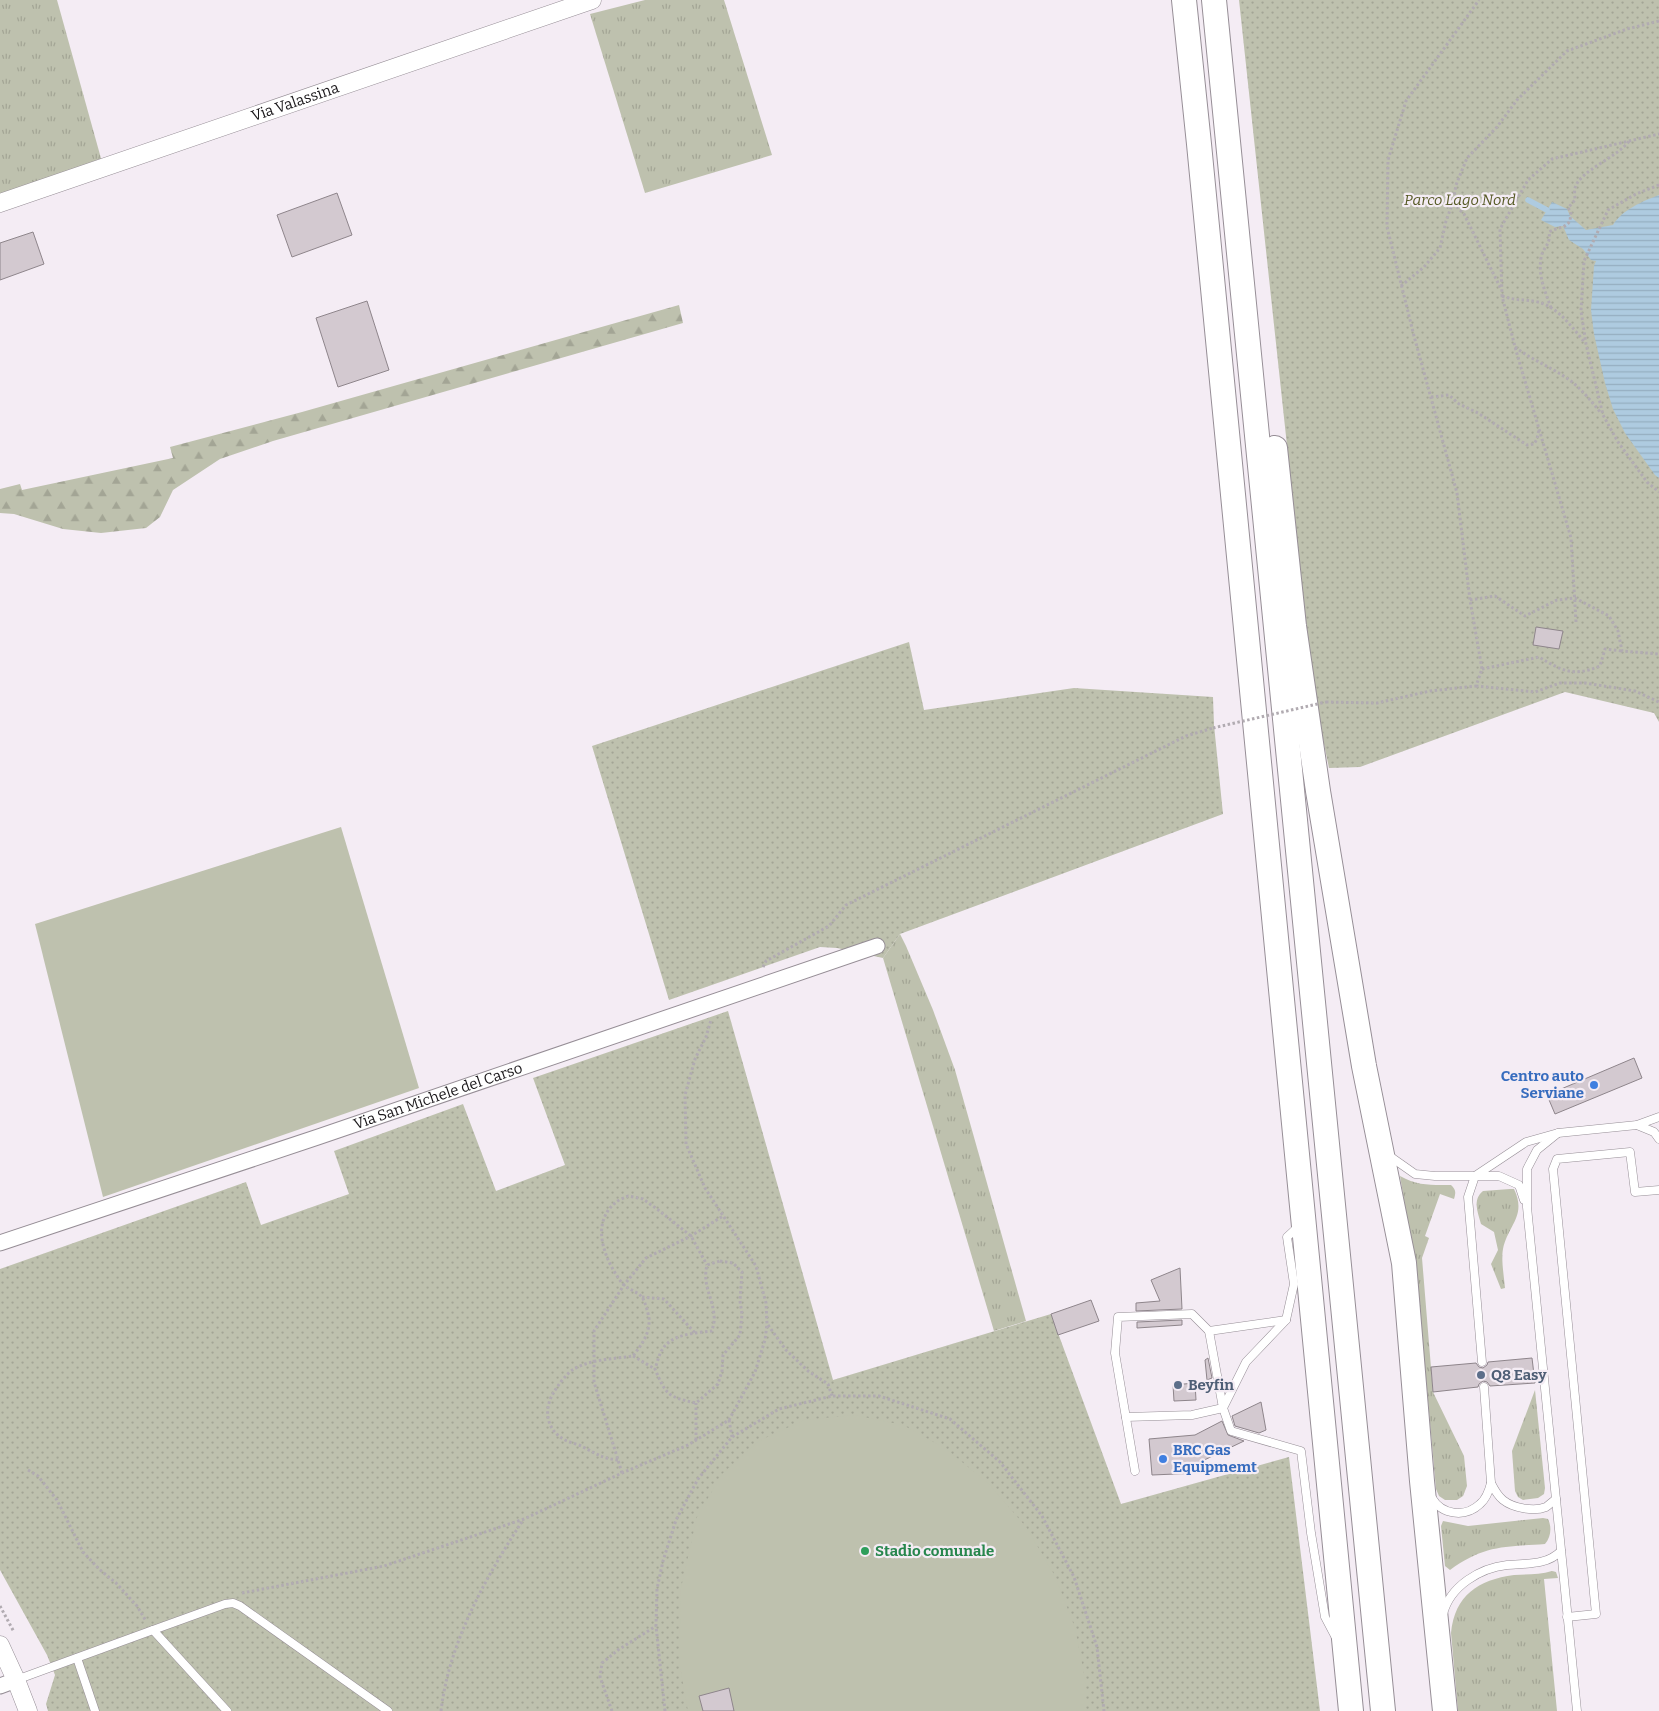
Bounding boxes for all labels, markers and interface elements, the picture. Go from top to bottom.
street label: Via Valassina [249,78,341,125]
park label: Parco Lago Nord [1404,191,1516,209]
street label: Via San Michele del Carso [351,1059,525,1133]
place label: Centro auto Serviane [1501,1067,1584,1102]
marker: Centro auto Serviane [1588,1079,1600,1091]
place label: Q8 Easy [1491,1366,1547,1384]
marker: Q8 Easy [1475,1369,1487,1381]
place label: Beyfin [1188,1376,1234,1394]
marker: Beyfin [1172,1379,1184,1391]
place label: BRC Gas Equipmemt [1173,1441,1257,1476]
marker: BRC Gas Equipmemt [1157,1453,1169,1465]
place label: Stadio comunale [875,1542,994,1560]
marker: Stadio comunale [859,1545,871,1557]

